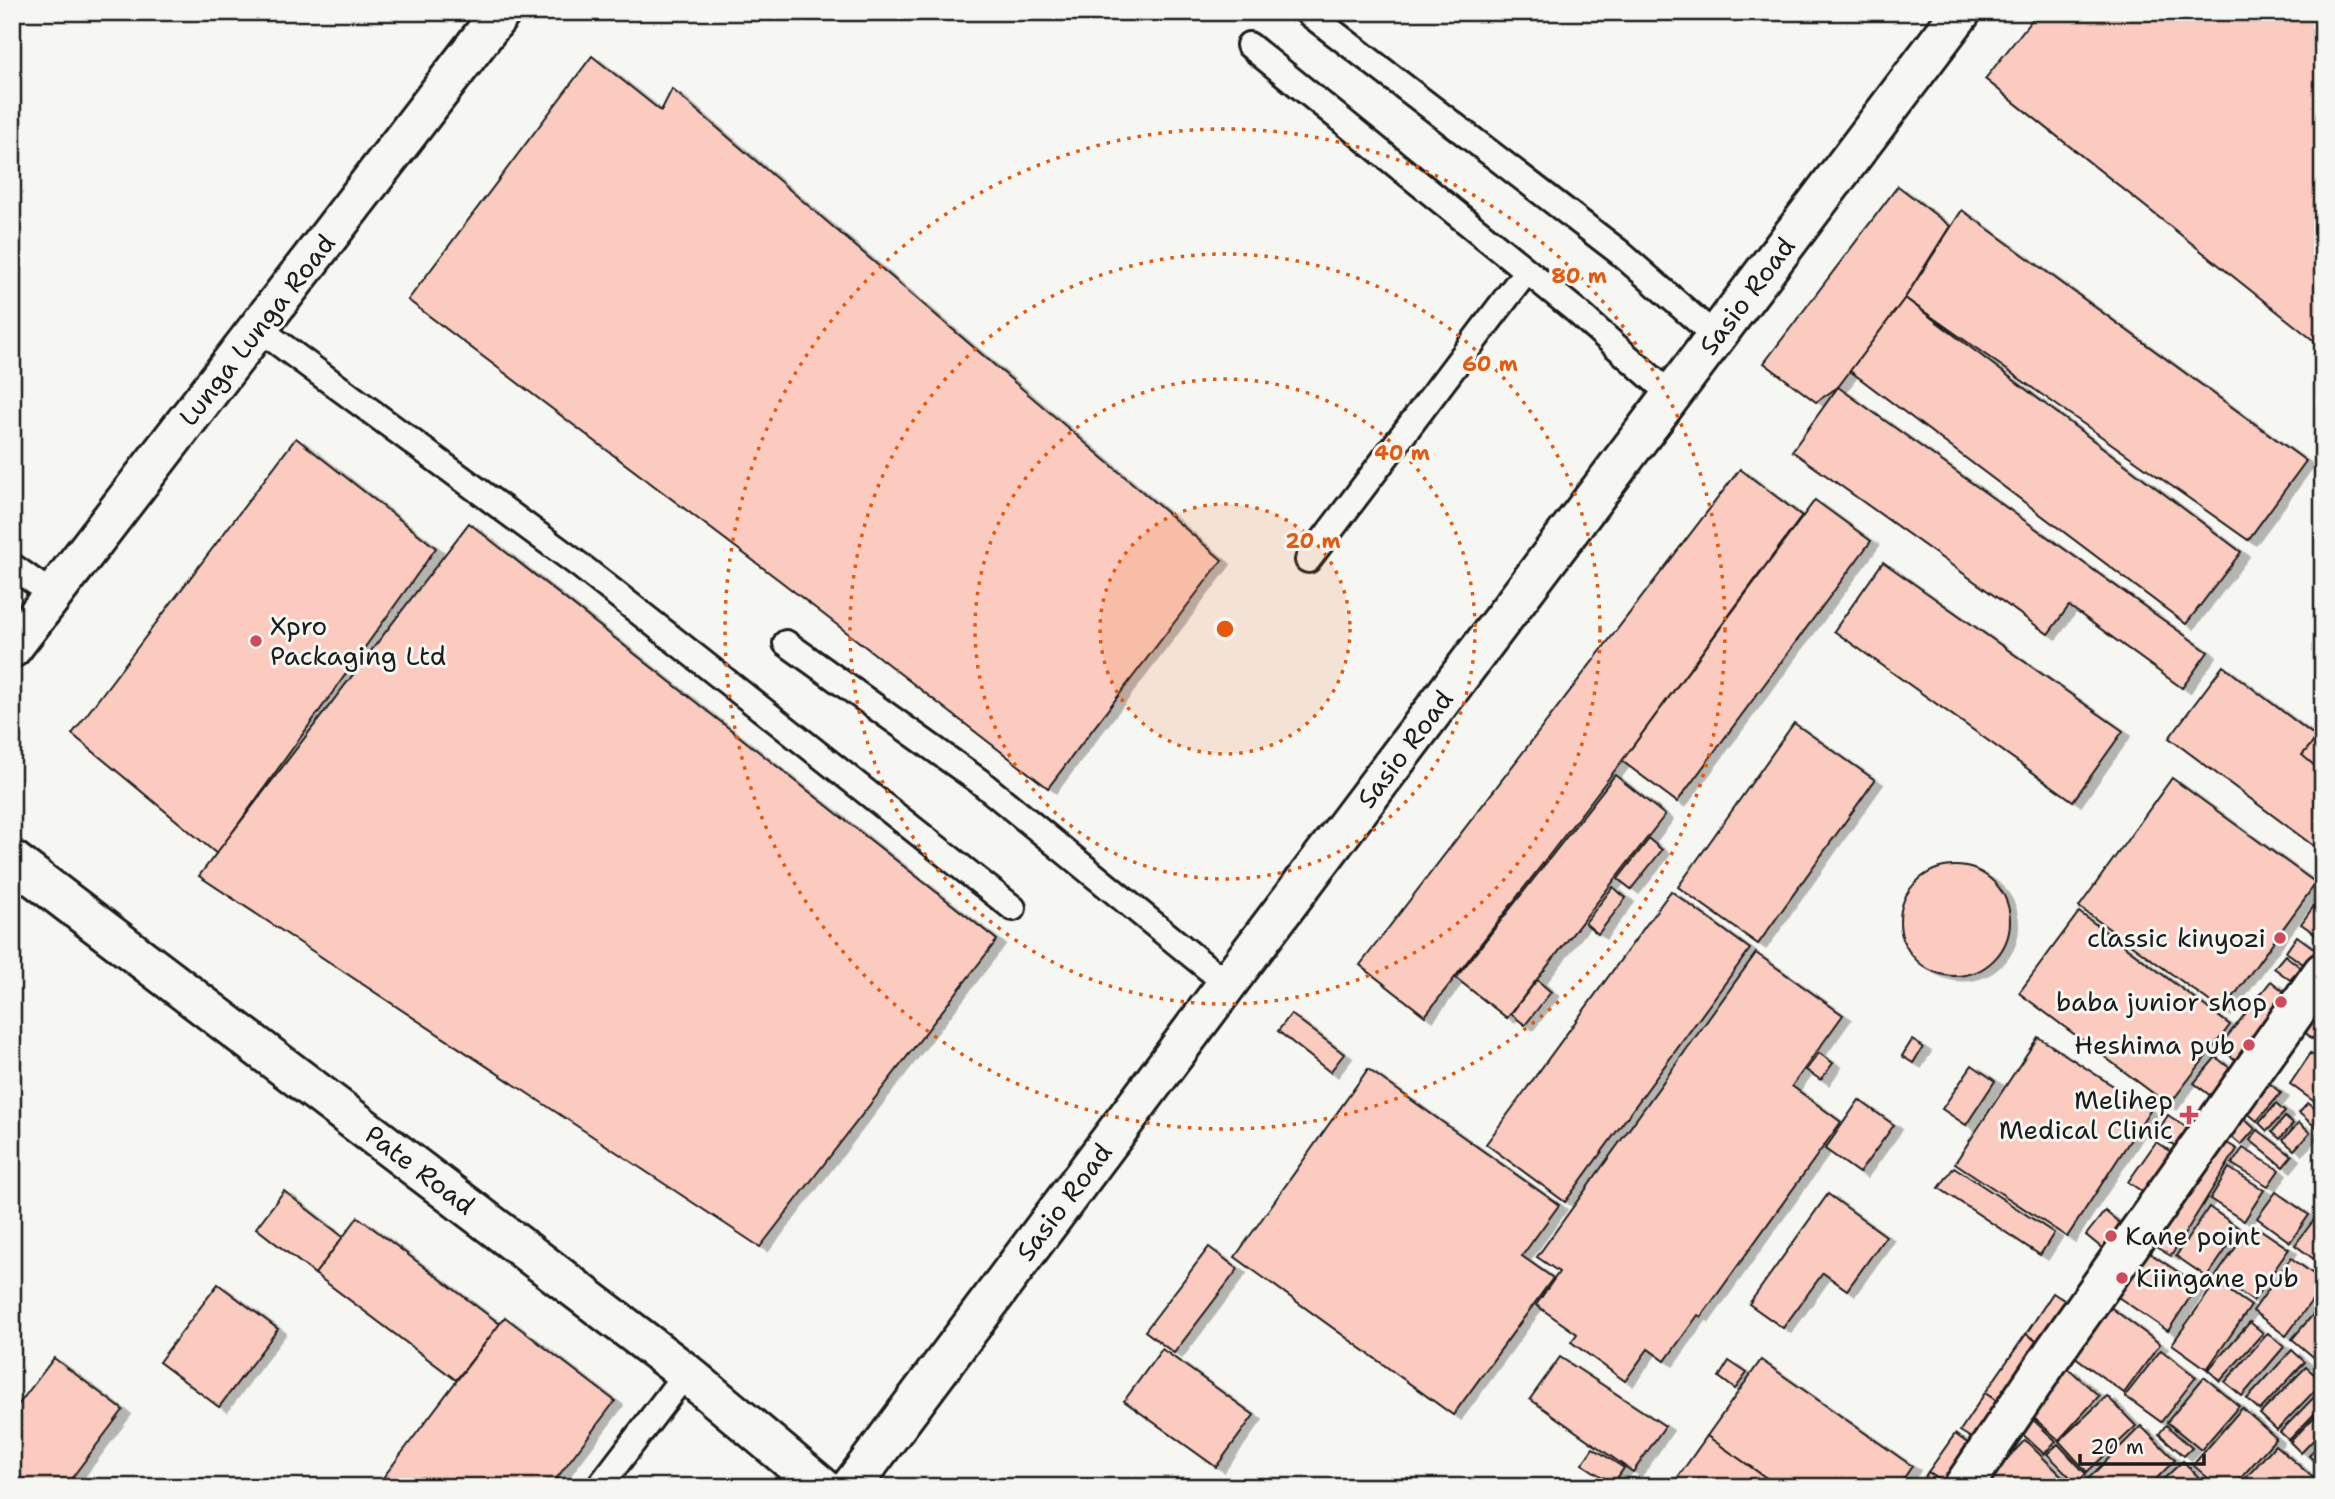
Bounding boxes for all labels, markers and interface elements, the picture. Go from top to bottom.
street label: Lunga Lunga Road [171,226,343,433]
street label: Sasio Road [1691,230,1803,362]
text: 80 m [1551,262,1607,290]
text: 60 m [1462,350,1518,378]
text: 40 m [1374,439,1430,467]
text: 20 m [1285,527,1341,555]
place label: Xpro Packaging Ltd [270,608,446,673]
centre of rings [1213,617,1237,641]
marker: Xpro Packaging Ltd [248,633,264,649]
street label: Sasio Road [1349,683,1461,815]
place label: classic kinyozi [2087,920,2266,955]
marker: classic kinyozi [2272,930,2288,946]
place label: baba junior shop [2056,984,2267,1019]
marker: baba junior shop [2273,994,2289,1010]
place label: Heshima pub [2074,1027,2235,1062]
marker: Heshima pub [2241,1037,2257,1053]
place label: Melihep Medical Clinic [1999,1082,2173,1147]
marker: Melihep Medical Clinic [2179,1105,2199,1125]
street label: Pate Road [358,1117,482,1222]
street label: Sasio Road [1008,1136,1120,1268]
place label: Kane point [2125,1218,2261,1253]
marker: Kane point [2103,1228,2119,1244]
place label: Kiingane pub [2136,1260,2299,1295]
marker: Kiingane pub [2114,1270,2130,1286]
scale bar [2080,1422,2204,1466]
text: 20 m [2090,1433,2144,1461]

